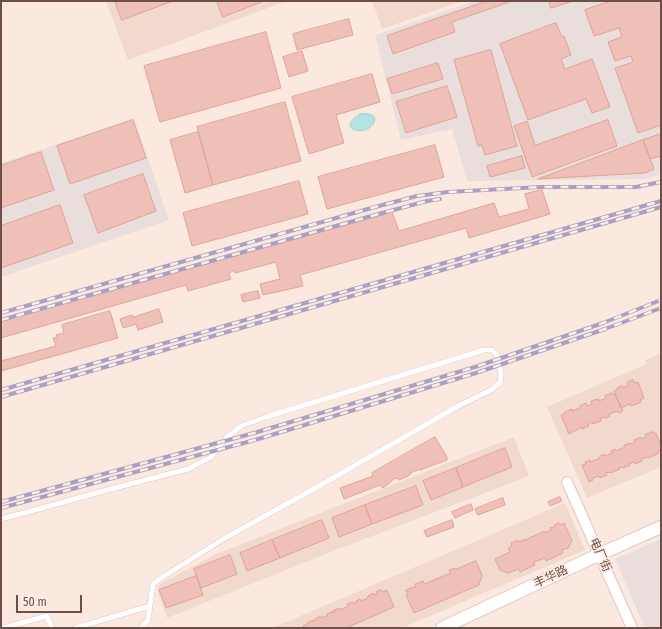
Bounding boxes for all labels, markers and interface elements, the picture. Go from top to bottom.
street label: 电厂街 [586,536,614,574]
street label: 丰华路 [532,563,570,591]
scale bar [18,587,84,613]
text: 50 m [23,595,47,609]

